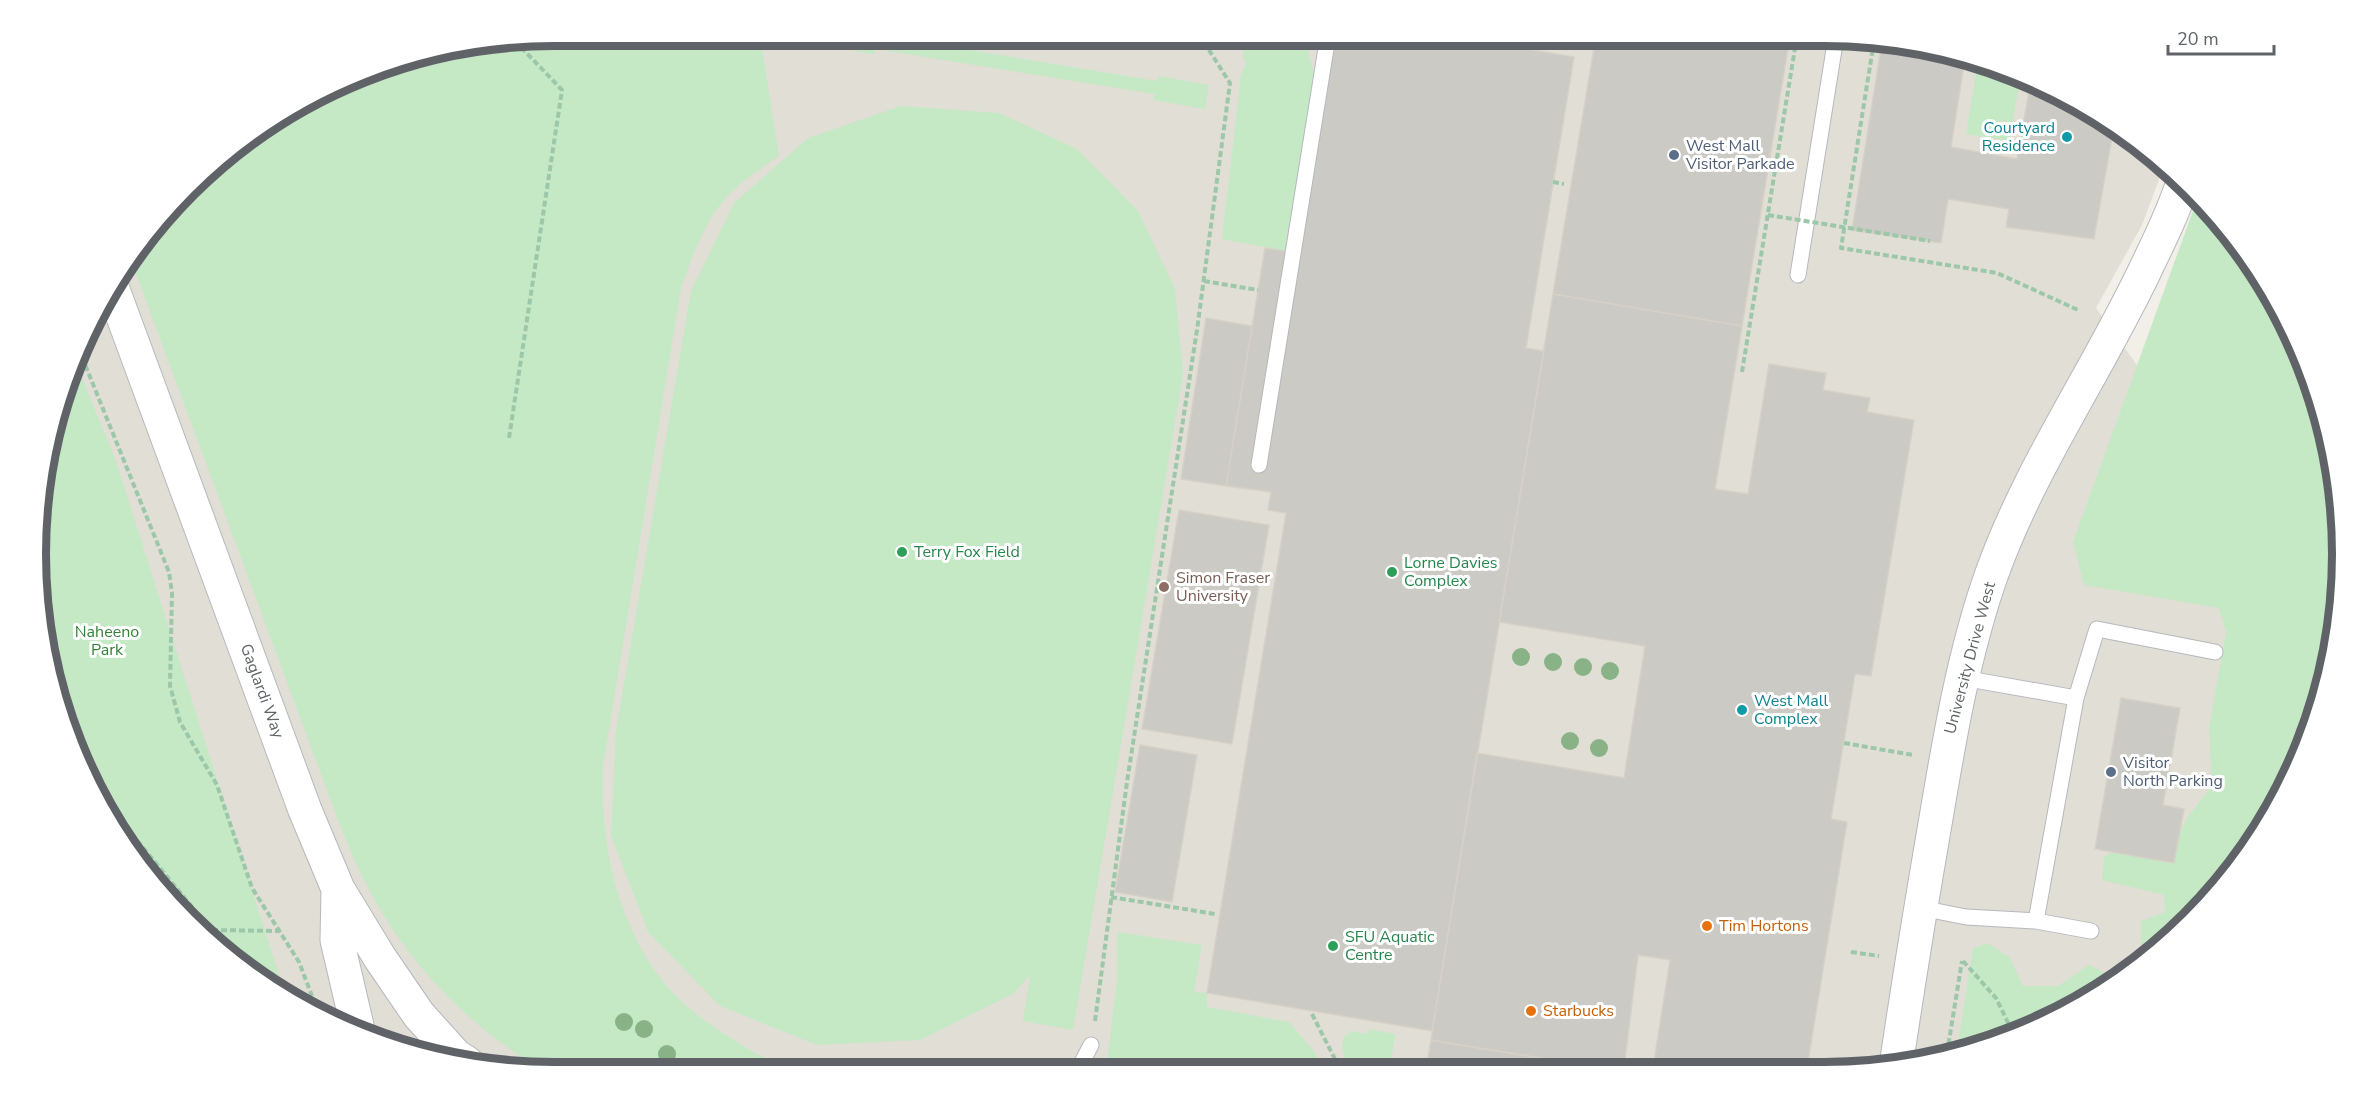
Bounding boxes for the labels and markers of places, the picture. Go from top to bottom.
place label: Courtyard Residence [1982,117,2055,157]
marker: Courtyard Residence [2060,130,2074,144]
place label: West Mall Visitor Parkade [1685,135,1795,175]
marker: West Mall Visitor Parkade [1667,148,1681,162]
place label: Terry Fox Field [914,541,1020,563]
marker: Terry Fox Field [895,545,909,559]
place label: Lorne Davies Complex [1404,552,1497,592]
marker: Lorne Davies Complex [1385,565,1399,579]
place label: Simon Fraser University [1176,567,1270,607]
marker: Simon Fraser University [1157,580,1171,594]
place label: West Mall Complex [1754,690,1828,730]
marker: West Mall Complex [1735,703,1749,717]
place label: Visitor North Parking [2122,752,2223,792]
marker: Visitor North Parking [2104,765,2118,779]
place label: Tim Hortons [1719,915,1809,937]
marker: Tim Hortons [1700,919,1714,933]
place label: SFU Aquatic Centre [1345,926,1435,966]
marker: SFU Aquatic Centre [1326,939,1340,953]
place label: Starbucks [1543,1000,1614,1022]
marker: Starbucks [1524,1004,1538,1018]

